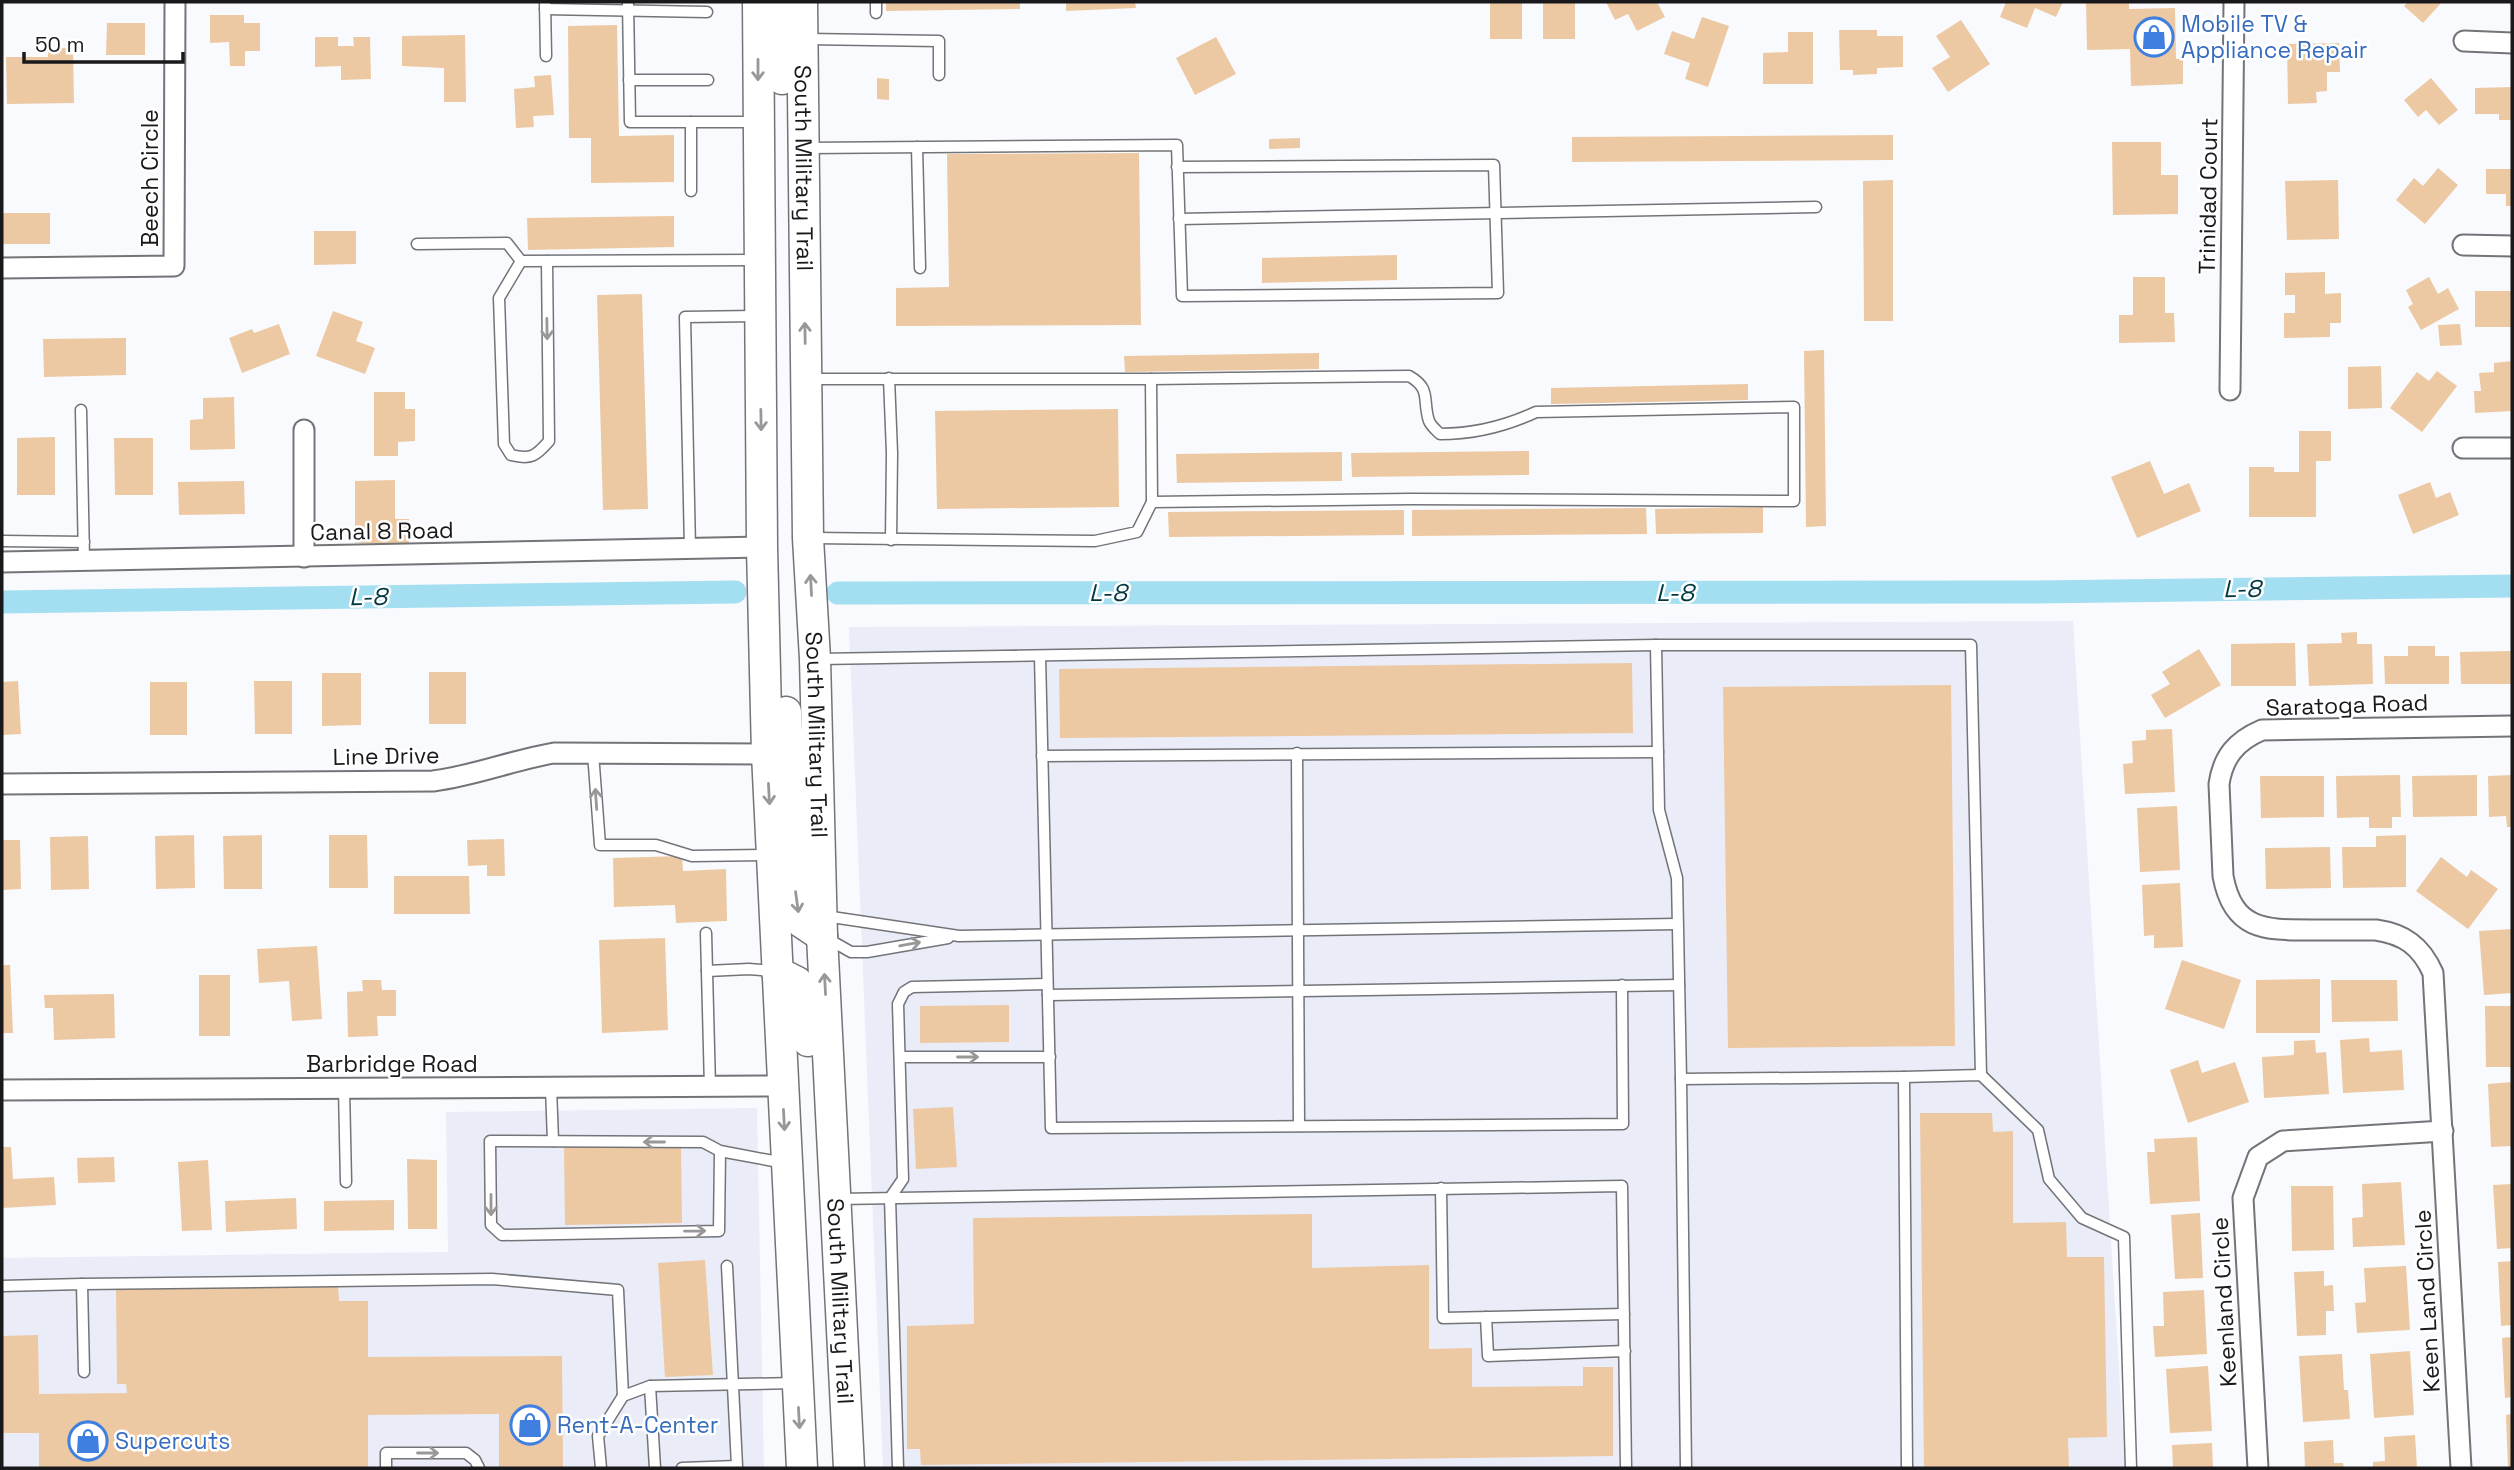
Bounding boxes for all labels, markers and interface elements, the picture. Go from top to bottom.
place label: Mobile TV & Appliance Repair [2181,9,2367,65]
shop icon: Mobile TV & Appliance Repair [2133,16,2175,58]
scale bar [24,21,184,65]
text: 50 m [35,31,85,58]
one-way arrow [751,58,765,81]
street label: South Military Trail [788,65,820,271]
street label: Beech Circle [135,109,165,247]
street label: Trinidad Court [2192,117,2224,275]
one-way arrow [541,318,554,341]
one-way arrow [798,322,812,345]
one-way arrow [754,408,768,431]
street label: Canal 8 Road [310,515,454,547]
water label: L-8 [2223,573,2264,604]
one-way arrow [804,574,817,597]
water label: L-8 [1089,577,1130,608]
water label: L-8 [1656,577,1697,608]
water label: L-8 [349,581,390,612]
street label: South Military Trail [798,631,835,838]
street label: Saratoga Road [2265,687,2429,723]
street label: Line Drive [332,740,440,772]
one-way arrow [763,783,776,806]
one-way arrow [589,788,602,811]
one-way arrow [791,890,804,912]
one-way arrow [898,937,921,951]
one-way arrow [818,973,831,996]
street label: Barbridge Road [306,1049,478,1079]
one-way arrow [956,1050,979,1064]
one-way arrow [777,1108,790,1131]
one-way arrow [643,1135,666,1149]
one-way arrow [484,1193,498,1216]
street label: South Military Trail [820,1197,861,1405]
street label: Keen Land Circle [2407,1209,2447,1393]
street label: Keenland Circle [2205,1216,2243,1388]
one-way arrow [683,1224,706,1238]
shop icon: Rent-A-Center [509,1404,551,1446]
one-way arrow [793,1406,806,1429]
place label: Rent-A-Center [557,1410,719,1440]
shop icon: Supercuts [67,1420,109,1462]
place label: Supercuts [115,1426,230,1456]
one-way arrow [417,1446,440,1460]

